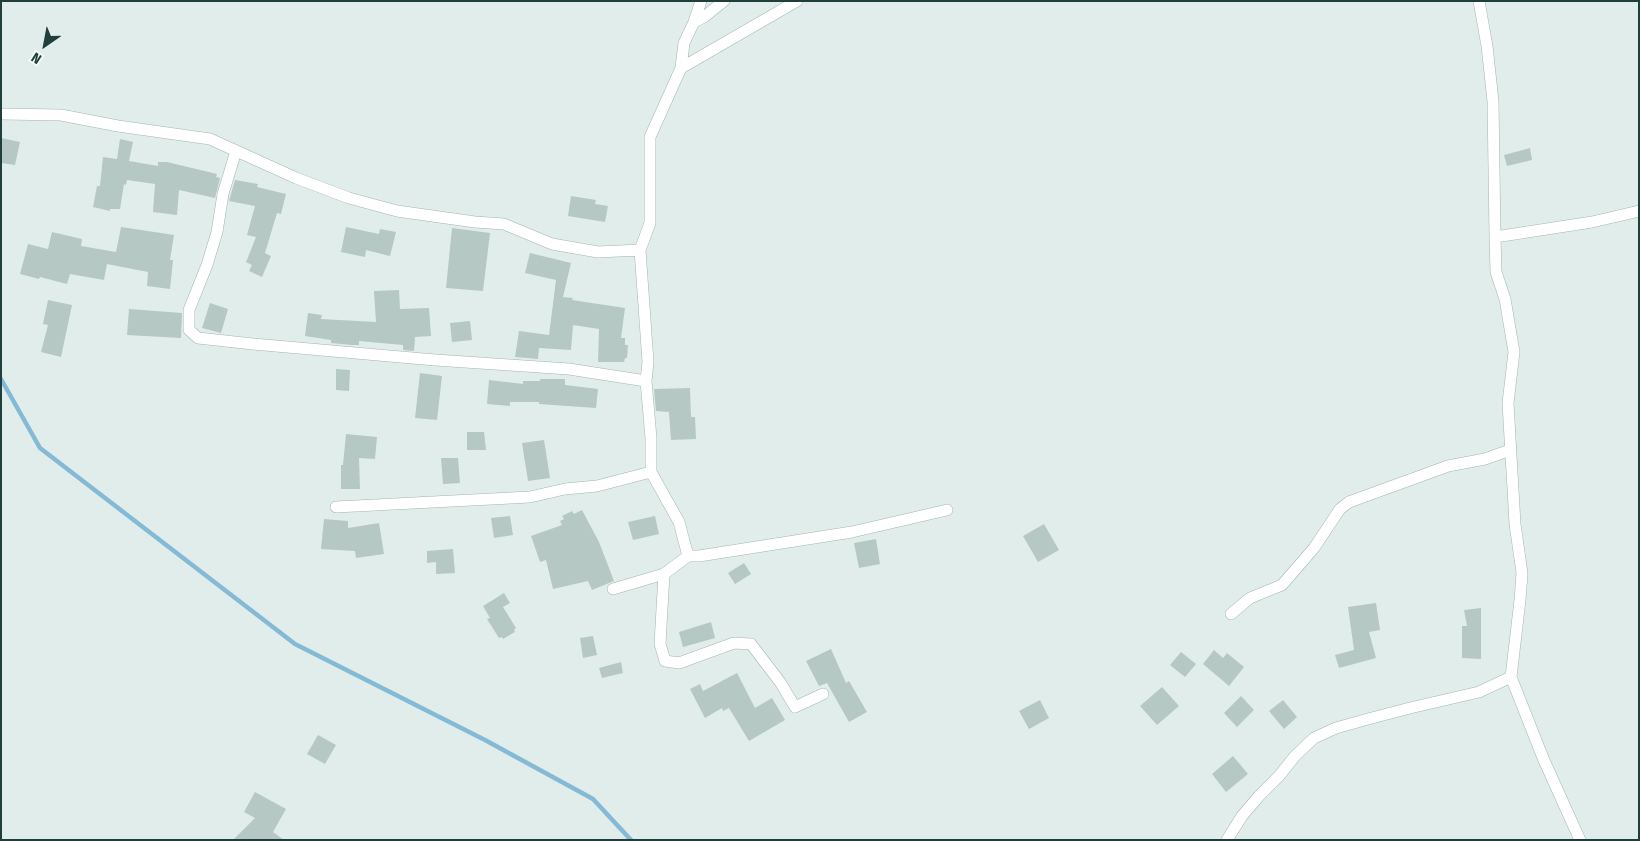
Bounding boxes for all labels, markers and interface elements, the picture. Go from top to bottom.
north arrow [20,20,70,70]
text: N [28,49,45,67]

